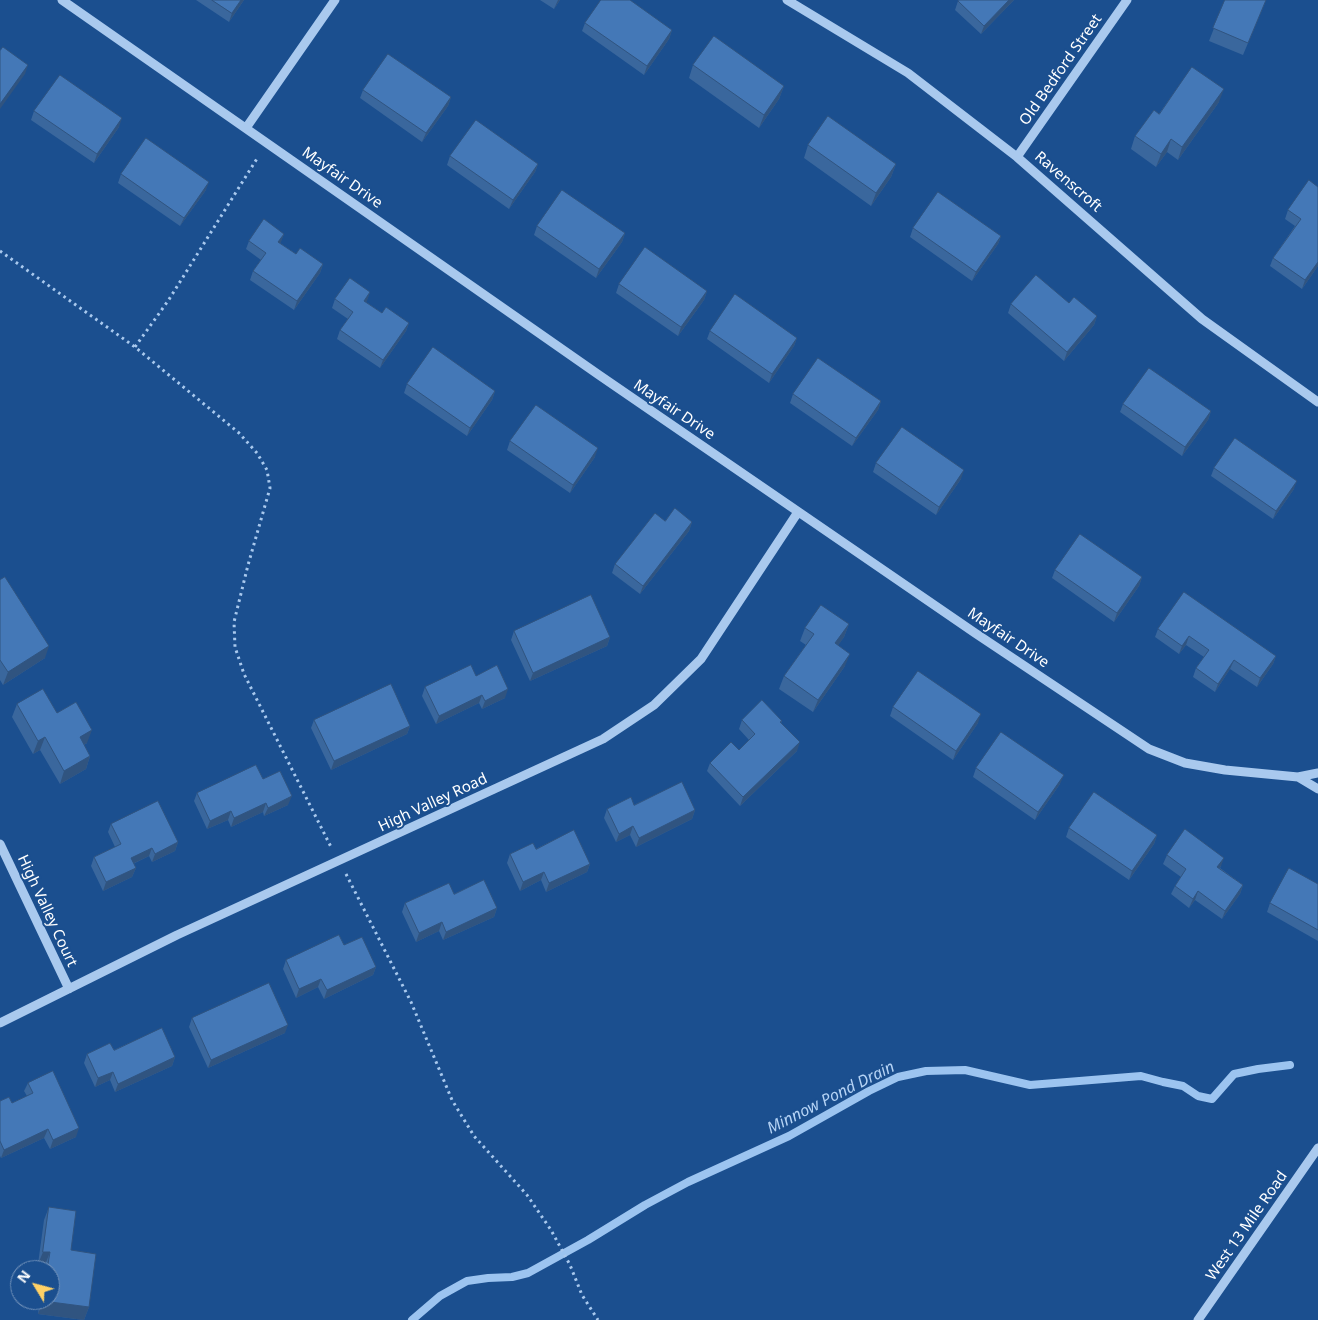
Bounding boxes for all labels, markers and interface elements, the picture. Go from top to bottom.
street label: Old Bedford Street [1016,11,1106,129]
street label: Mayfair Drive [298,144,386,212]
street label: Ravenscroft [1031,148,1105,216]
street label: Mayfair Drive [630,376,718,444]
street label: Mayfair Drive [964,604,1052,672]
street label: High Valley Road [376,770,490,836]
street label: High Valley Court [13,852,81,970]
water label: Minnow Pond Drain [764,1058,898,1138]
street label: West 13 Mile Road [1203,1168,1291,1284]
north arrow [10,1260,60,1310]
text: N [12,1266,34,1287]

